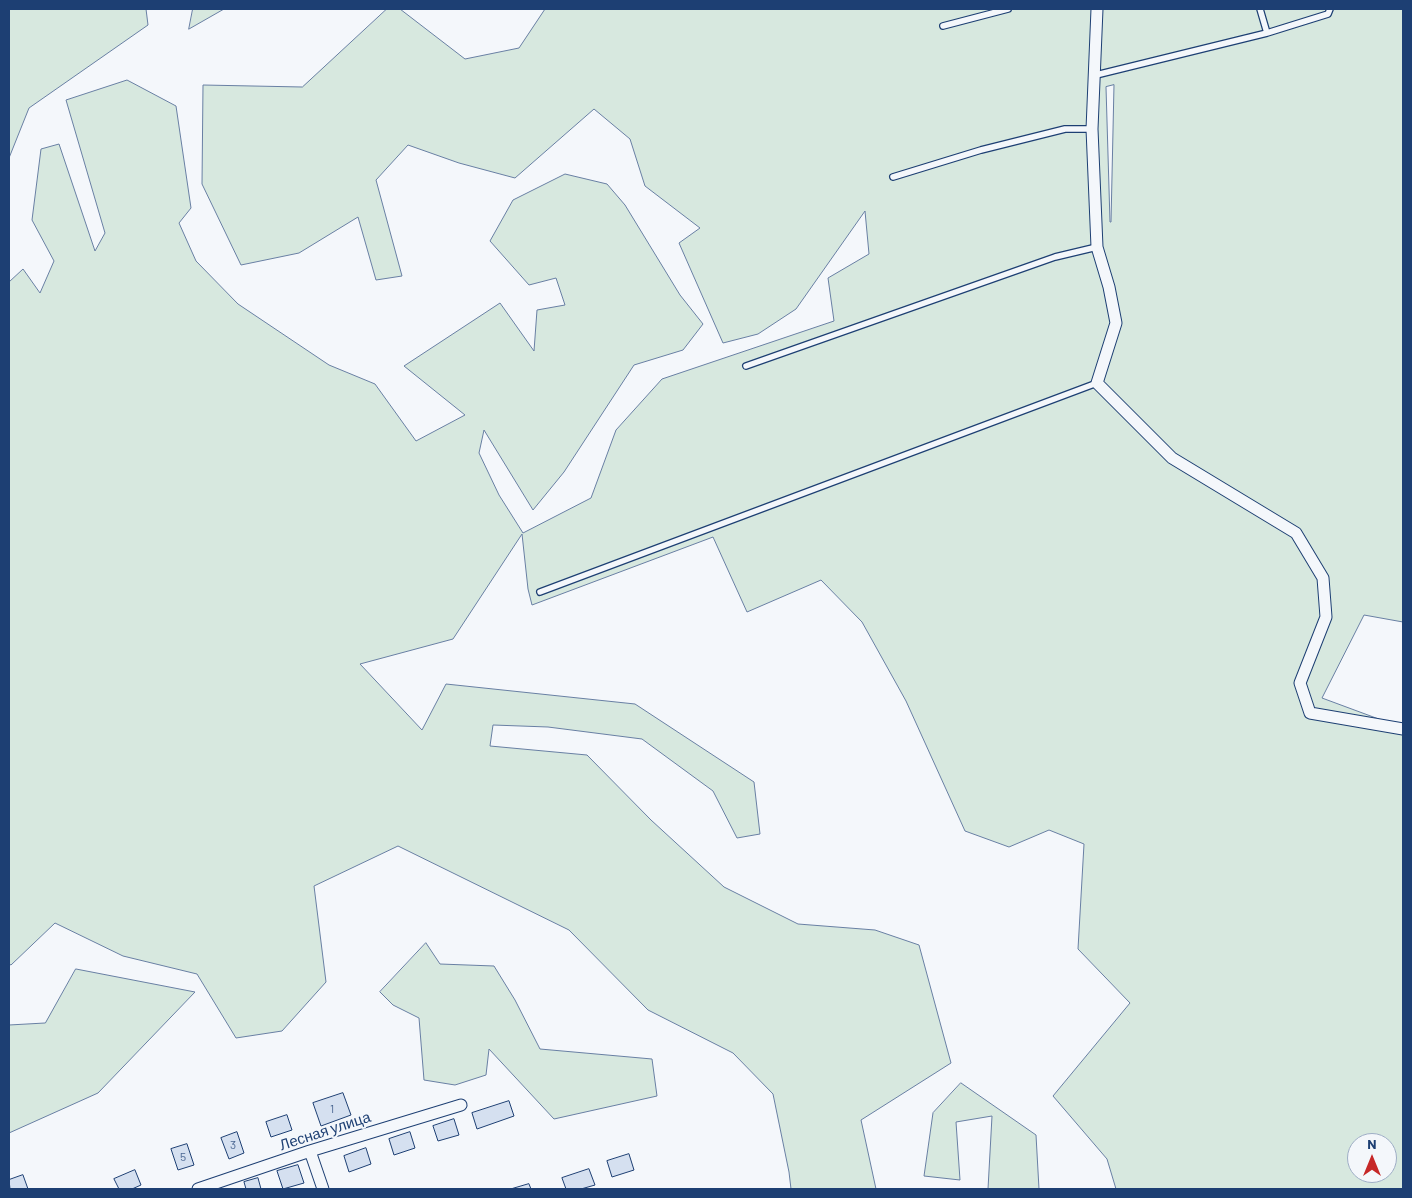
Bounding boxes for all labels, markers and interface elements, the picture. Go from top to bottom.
house number: 1 [330,1102,334,1116]
street label: Лесная улица [277,1108,373,1154]
north arrow [1347,1133,1397,1183]
text: N [1367,1135,1377,1152]
house number: 3 [230,1138,236,1152]
house number: 5 [180,1150,186,1164]

